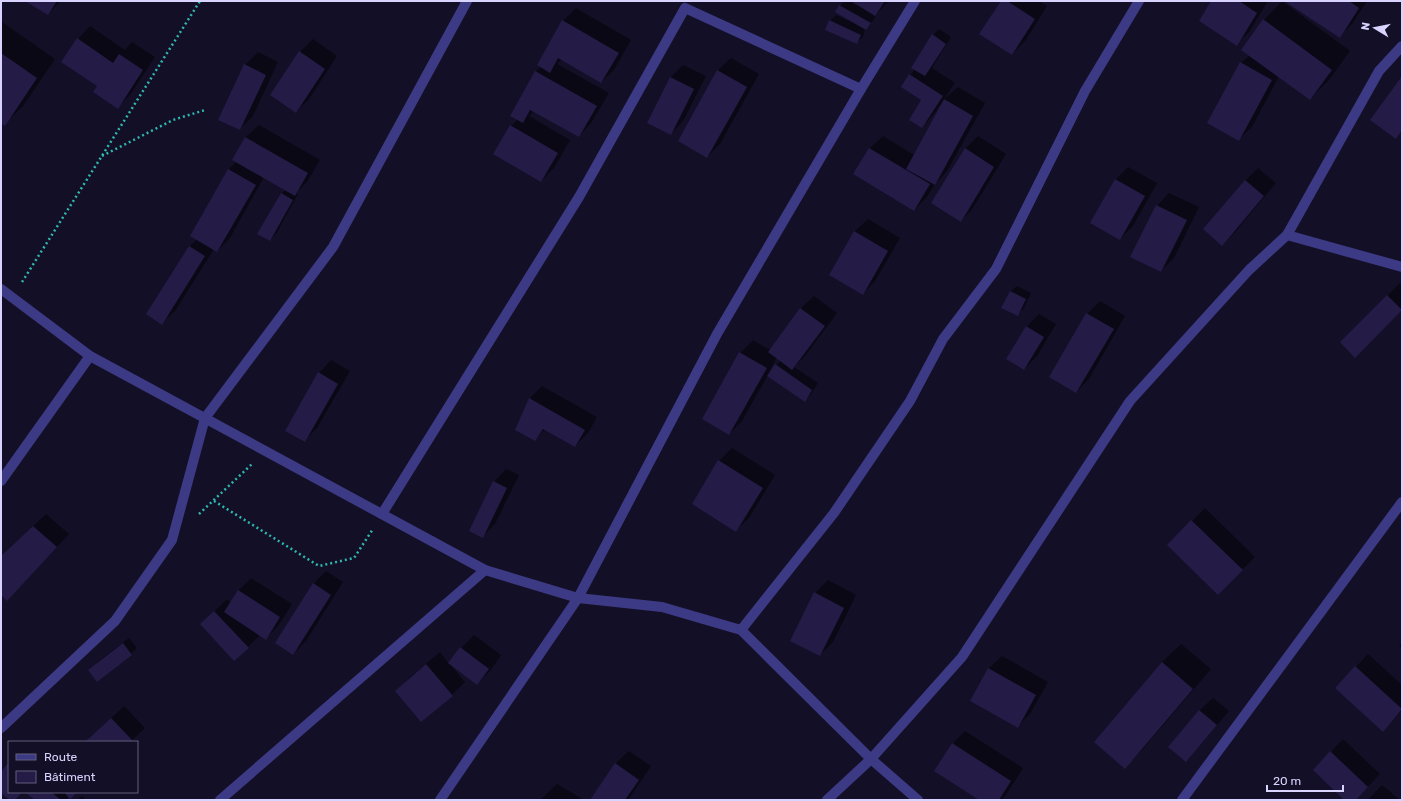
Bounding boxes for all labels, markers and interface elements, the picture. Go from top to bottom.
north arrow [1355,8,1395,48]
text: N [1359,21,1373,31]
legend [8,741,138,793]
text: Route [44,750,78,764]
scale bar [1267,767,1343,793]
text: Bâtiment [44,770,96,784]
text: 20 m [1273,774,1301,788]

